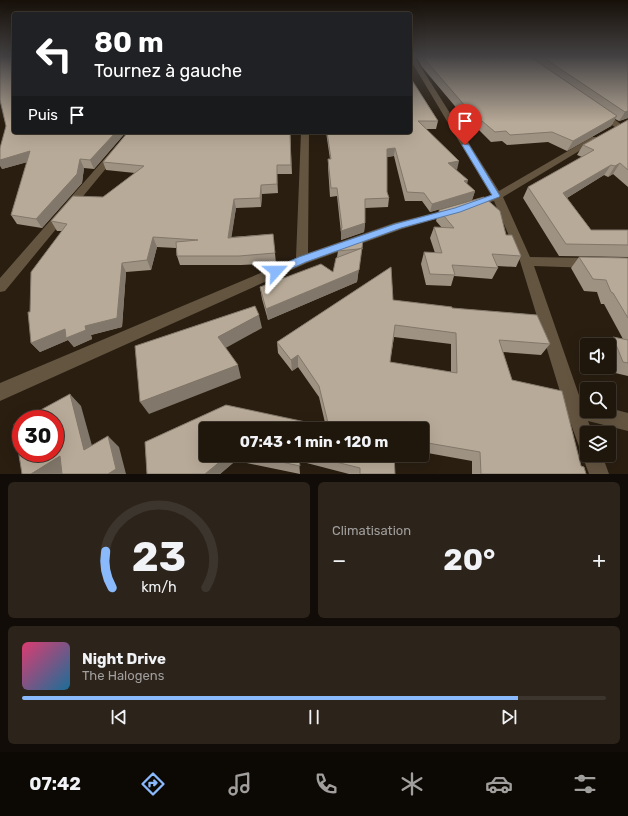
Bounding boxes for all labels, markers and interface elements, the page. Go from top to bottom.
text: 80 m [94,26,164,59]
icon: left [28,28,80,80]
text: Tournez à gauche [94,60,242,82]
icon: arrive [66,104,88,126]
pin [448,104,482,145]
text: Puis [28,106,58,124]
icon: arrive [454,110,476,132]
position arrow [255,250,297,292]
map controls [580,338,616,462]
button: sound [580,338,616,374]
button: search [580,382,616,418]
speed limit sign: 30 [12,410,64,462]
button: layers [580,426,616,462]
text: 07:43 · 1 min · 120 m [240,433,388,451]
text: Climatisation [332,523,411,538]
text: 23 [132,532,186,581]
text: 20° [443,542,495,578]
text: − [332,547,346,574]
text: + [592,547,606,574]
text: km/h [141,579,177,596]
text: Night Drive [82,650,166,668]
text: The Halogens [82,668,164,683]
icon: previous [108,706,130,728]
icon: pause [303,706,325,728]
icon: next [498,706,520,728]
icon: directions [139,770,167,798]
icon: music [226,770,254,798]
icon: phone [312,770,340,798]
icon: climate [398,770,426,798]
icon: car [485,770,513,798]
icon: filters [571,770,599,798]
text: 07:42 [29,773,81,795]

